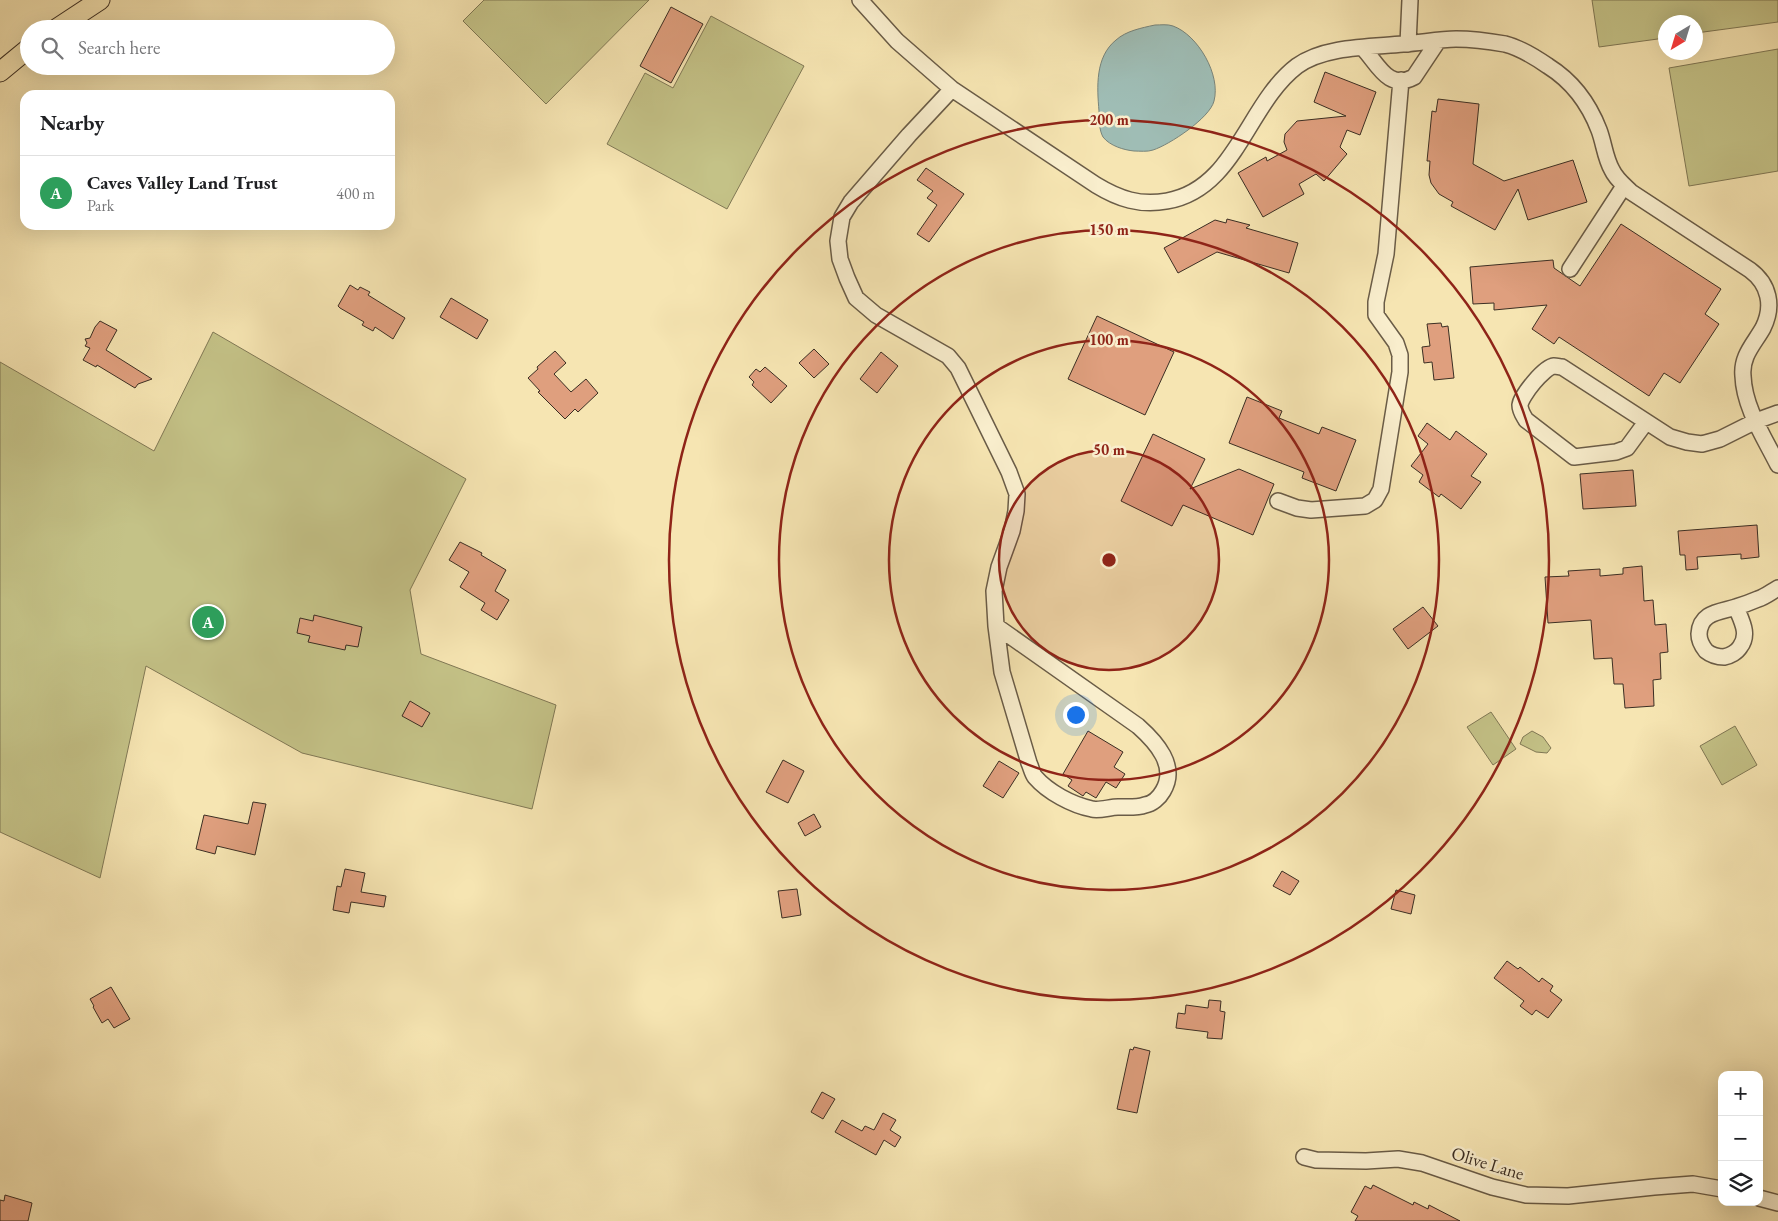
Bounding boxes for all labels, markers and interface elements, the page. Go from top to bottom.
north arrow [1658,15,1703,60]
search box [20,20,395,75]
icon: search [38,34,66,62]
text: Search here [78,35,160,60]
text: Nearby [40,109,104,136]
text: 200 m [1089,110,1129,129]
text: Caves Valley Land Trust [87,170,278,195]
text: A [50,183,62,204]
text: 400 m [336,183,375,204]
text: Park [87,195,114,216]
text: 150 m [1089,220,1129,239]
text: 100 m [1089,330,1129,349]
text: 50 m [1093,440,1125,459]
centre of rings [1100,551,1118,569]
pin: A [192,603,224,641]
your location [1063,702,1089,728]
map controls [1718,1071,1763,1206]
button: + [1718,1071,1763,1116]
button: − [1718,1116,1763,1161]
street label: Olive Lane [1449,1141,1527,1185]
button: layers [1718,1161,1763,1206]

